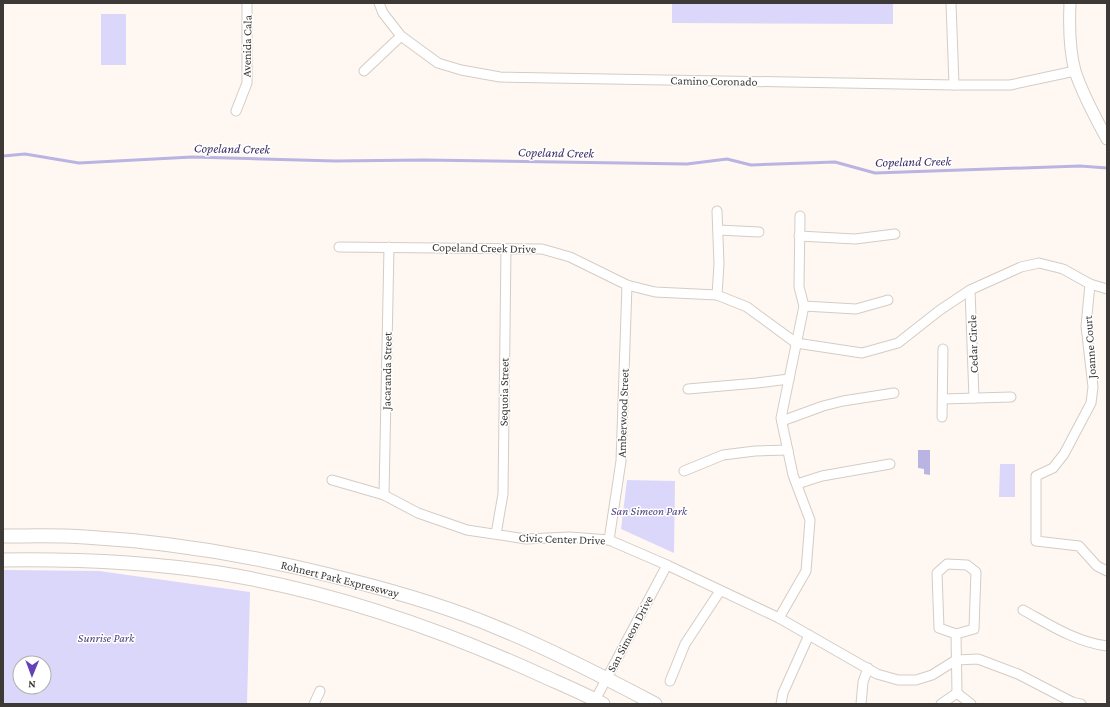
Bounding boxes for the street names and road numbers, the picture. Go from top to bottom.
street label: Avenida Cala [239,14,255,77]
street label: Camino Coronado [670,73,758,89]
street label: Copeland Creek Drive [432,240,536,256]
street label: Joanne Court [1081,314,1099,380]
street label: Cedar Circle [965,315,981,373]
street label: Jacaranda Street [379,331,395,411]
street label: Sequoia Street [496,357,512,426]
street label: Amberwood Street [614,367,632,458]
street label: Civic Center Drive [518,530,606,548]
street label: Rohnert Park Expressway [279,558,401,601]
street label: San Simeon Drive [604,594,656,674]

